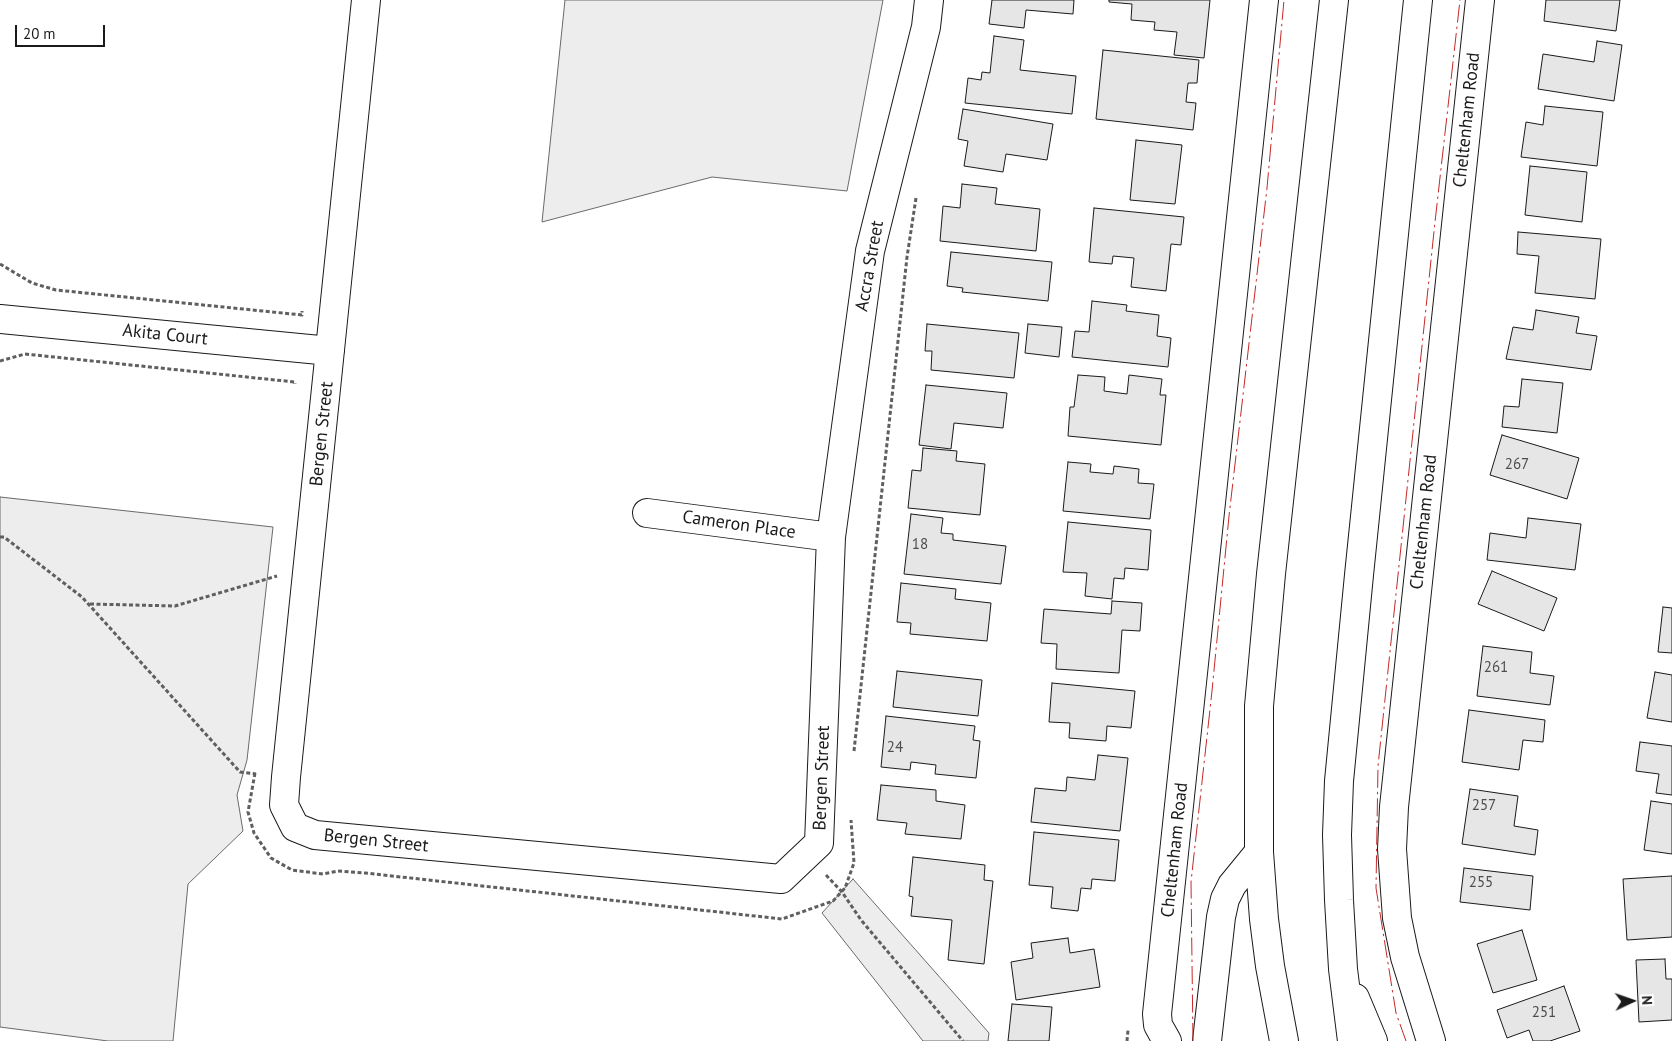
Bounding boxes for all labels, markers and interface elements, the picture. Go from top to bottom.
scale bar [18,15,108,47]
text: 20 m [23,24,56,43]
street label: Cheltenham Road [1449,51,1485,189]
street label: Accra Street [851,219,889,313]
street label: Akita Court [121,320,209,350]
street label: Bergen Street [306,381,338,487]
street label: Cheltenham Road [1406,453,1442,591]
house number: 267 [1505,456,1529,474]
street label: Cameron Place [681,506,797,544]
house number: 18 [912,536,928,554]
house number: 261 [1484,659,1508,677]
street label: Bergen Street [809,725,835,831]
house number: 24 [887,739,903,757]
street label: Cheltenham Road [1157,781,1193,919]
house number: 257 [1472,797,1496,815]
street label: Bergen Street [323,825,429,857]
house number: 255 [1469,874,1493,892]
north arrow [1607,976,1657,1026]
text: N [1638,995,1656,1005]
house number: 251 [1532,1004,1556,1022]

